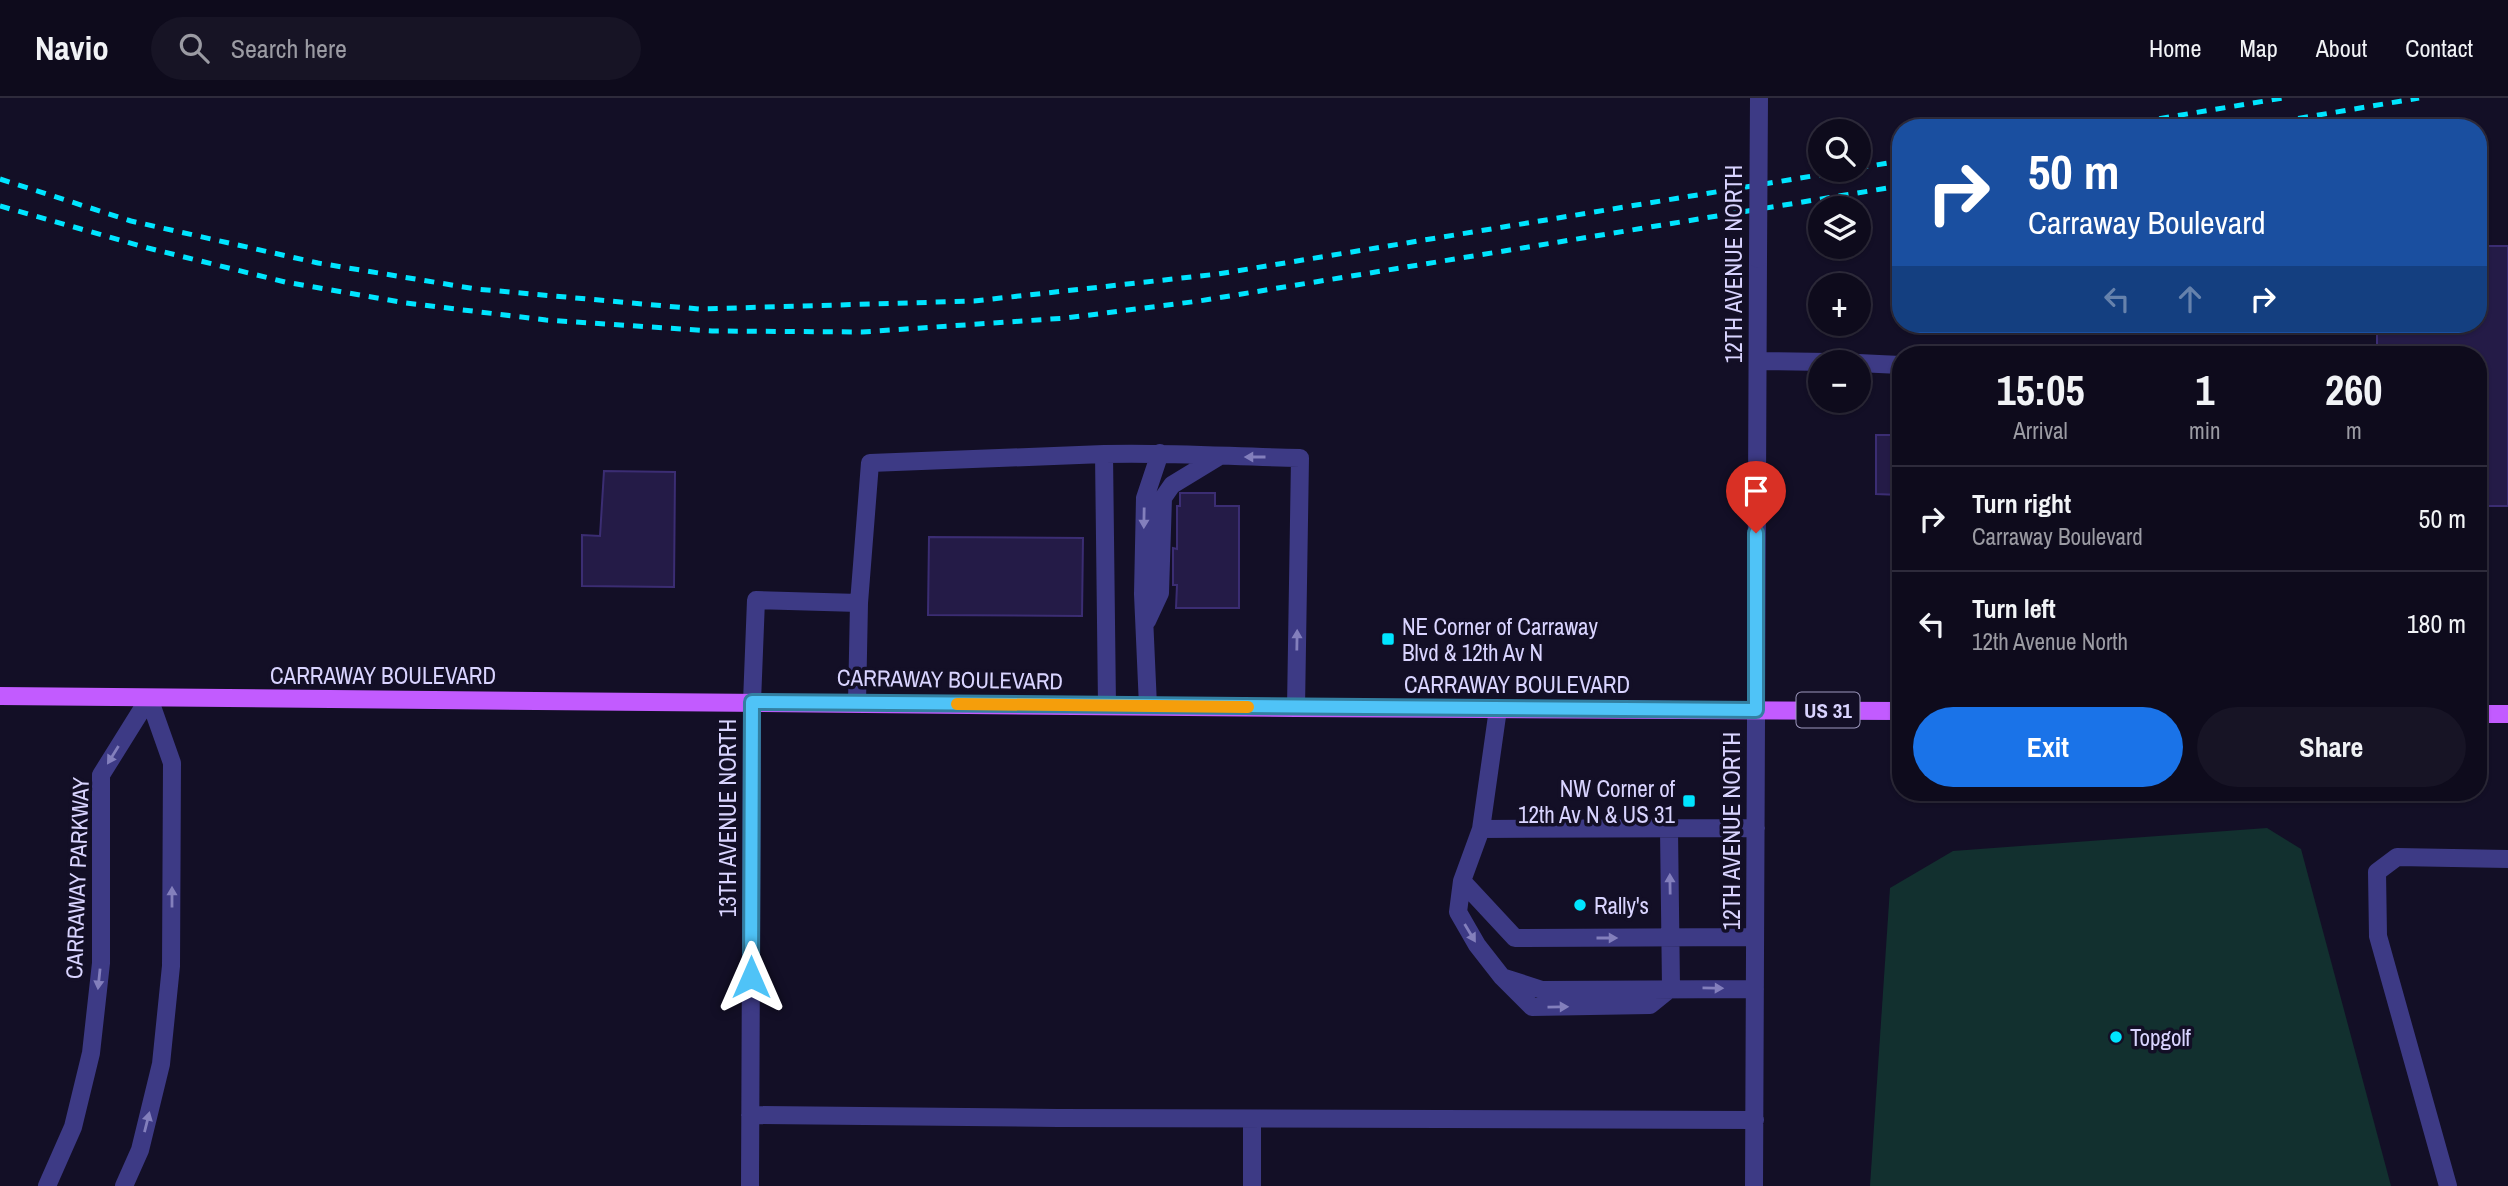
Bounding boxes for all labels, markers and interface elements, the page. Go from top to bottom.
search box [151,17,641,80]
text: Navio [35,26,109,70]
icon: search [175,29,213,67]
text: Search here [231,31,347,66]
text: Home [2149,32,2201,64]
text: Map [2239,32,2278,64]
text: About [2316,32,2367,64]
text: Contact [2405,32,2473,64]
map controls [1808,119,1871,413]
button: search [1808,119,1871,182]
text: 50 m [2028,138,2120,204]
icon: right [1913,147,2004,238]
street label: 12TH AVENUE NORTH [1718,165,1749,363]
button: layers [1808,196,1871,259]
text: Carraway Boulevard [2028,201,2266,244]
button: + [1808,273,1871,336]
icon: left [2098,280,2136,318]
icon: ahead [2171,280,2209,318]
icon: right [2244,280,2282,318]
button: − [1808,350,1871,413]
text: 15:05 [1997,362,2085,418]
text: 1 [2195,362,2214,418]
text: 260 [2325,362,2383,418]
text: Arrival [2013,415,2068,446]
text: min [2189,415,2221,446]
text: m [2346,415,2362,446]
one-way arrow [1244,451,1266,463]
pin [1726,461,1786,533]
icon: arrive [1737,472,1775,510]
text: Turn right [1972,486,2071,521]
icon: right [1913,500,1951,538]
text: 50 m [2419,501,2466,536]
one-way arrow [1139,508,1150,530]
text: Carraway Boulevard [1972,521,2143,552]
text: Turn left [1972,591,2056,626]
icon: left [1913,605,1951,643]
text: 180 m [2407,606,2466,641]
place label: NE Corner of Carraway Blvd & 12th Av N [1402,611,1599,668]
text: 12th Avenue North [1972,626,2128,657]
one-way arrow [1291,629,1302,651]
marker: NE Corner of Carraway Blvd & 12th Av N [1380,631,1396,647]
street label: CARRAWAY BOULEVARD [270,660,496,691]
street label: CARRAWAY BOULEVARD [837,662,1063,696]
street label: CARRAWAY BOULEVARD [1404,669,1630,700]
road number: US 31 [1797,692,1860,728]
button: Exit [1913,707,2183,787]
button: Share [2197,707,2466,787]
street label: 13TH AVENUE NORTH [712,719,743,917]
street label: 12TH AVENUE NORTH [1716,732,1747,930]
one-way arrow [107,746,120,765]
place label: NW Corner of 12th Av N & US 31 [1518,773,1676,830]
street label: CARRAWAY PARKWAY [58,776,96,979]
marker: NW Corner of 12th Av N & US 31 [1681,793,1697,809]
one-way arrow [1665,873,1676,895]
one-way arrow [166,886,178,908]
place label: Rally's [1594,890,1649,921]
marker: Rally's [1572,897,1588,913]
one-way arrow [1464,923,1476,942]
one-way arrow [1597,932,1619,944]
position arrow [714,940,788,1014]
one-way arrow [93,969,104,991]
one-way arrow [1702,982,1724,994]
one-way arrow [1547,1001,1569,1013]
place label: Topgolf [2130,1022,2192,1053]
marker: Topgolf [2108,1029,2124,1045]
one-way arrow [142,1111,153,1133]

